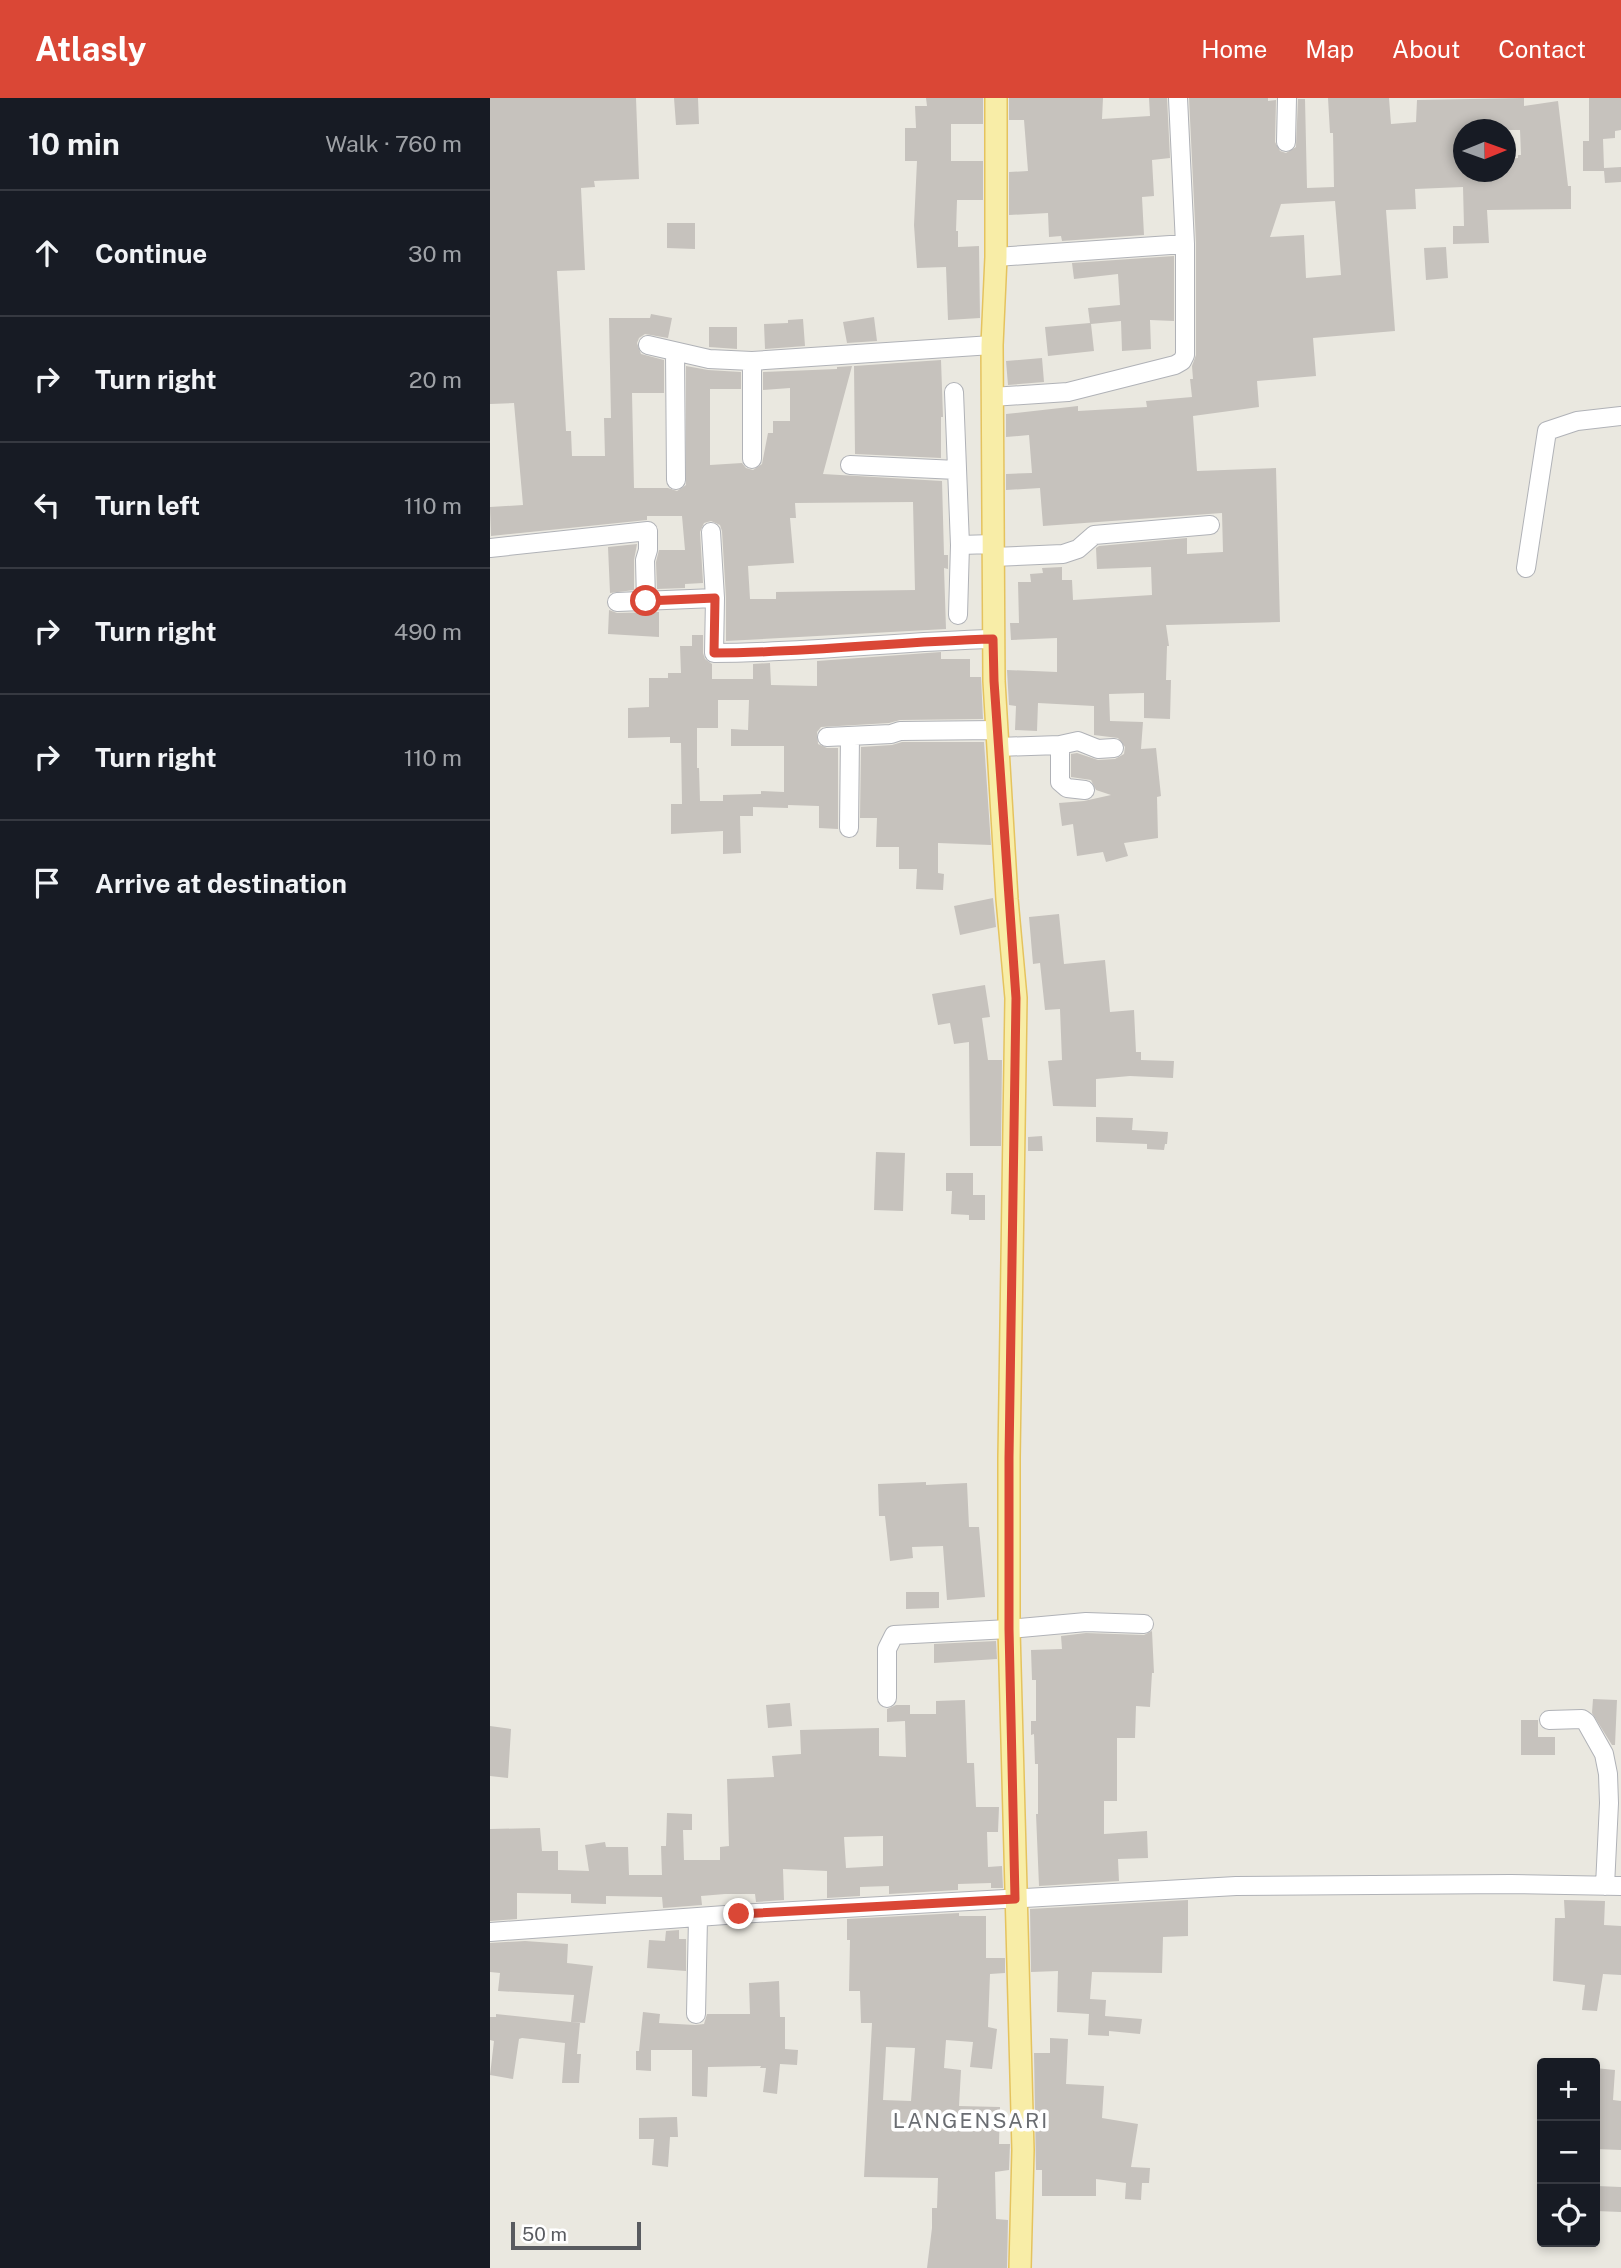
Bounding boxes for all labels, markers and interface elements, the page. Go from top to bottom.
text: Atlasly [35,30,146,68]
text: Home [1201,35,1267,63]
text: Map [1305,35,1354,63]
text: About [1392,35,1460,63]
text: Contact [1498,35,1586,63]
north arrow [1453,119,1516,182]
text: 10 min [28,126,120,162]
text: Walk · 760 m [325,130,462,157]
icon: ahead [28,234,66,272]
text: Continue [95,238,207,269]
text: 30 m [408,240,462,267]
icon: right [28,360,66,398]
text: Turn right [95,364,217,395]
text: 20 m [409,366,462,393]
icon: left [28,486,66,524]
text: Turn left [95,490,200,521]
text: 110 m [404,492,462,519]
route start [630,585,661,616]
icon: right [28,612,66,650]
text: Turn right [95,616,217,647]
text: 490 m [394,618,462,645]
icon: right [28,738,66,776]
text: Turn right [95,742,217,773]
text: 110 m [404,744,462,771]
icon: arrive [28,864,66,902]
text: Arrive at destination [95,868,347,899]
route end [723,1898,754,1929]
map controls [1537,2058,1600,2247]
button: + [1537,2058,1600,2121]
district label: LANGENSARI [893,2108,1049,2133]
button: − [1537,2121,1600,2184]
button: locate [1537,2184,1600,2247]
scale bar [511,2219,640,2251]
text: 50 m [522,2223,567,2245]

